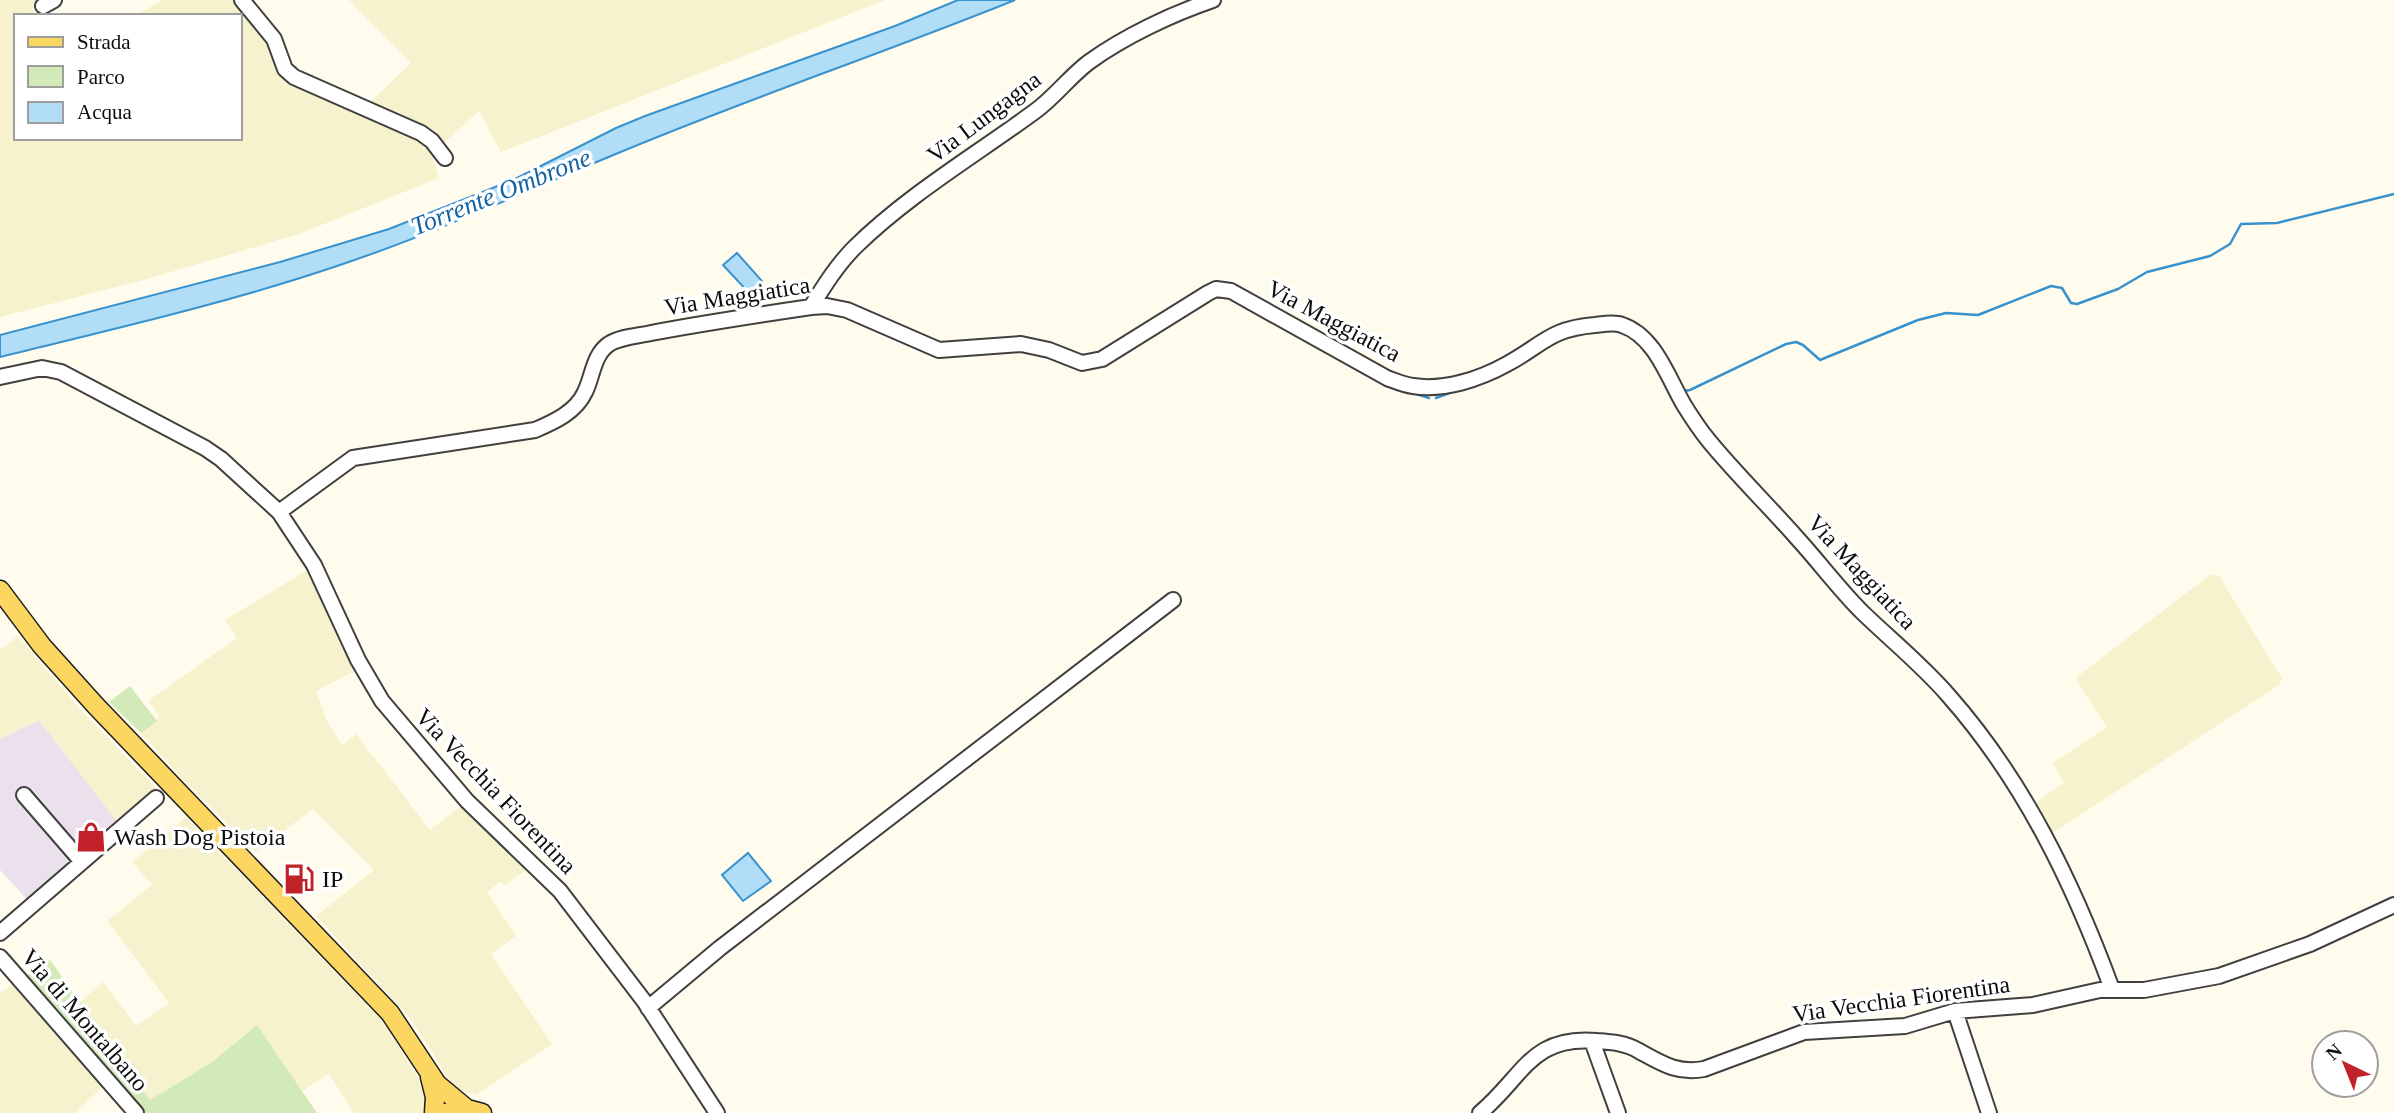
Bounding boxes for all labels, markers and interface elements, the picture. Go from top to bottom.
legend [14,14,242,140]
text: Strada [77,30,131,54]
text: Parco [77,65,125,89]
street label: Via Lungagna [922,66,1046,168]
text: Acqua [77,100,132,124]
water label: Torrente Ombrone [407,143,595,241]
street label: Via Maggiatica [662,272,812,320]
street label: Via Maggiatica [1263,275,1405,367]
street label: Via Maggiatica [1802,509,1922,635]
street label: Via Vecchia Fiorentina [410,703,582,879]
shop icon: Wash Dog Pistoia [74,820,108,854]
place label: Wash Dog Pistoia [114,824,286,850]
fuel station icon: IP [282,862,316,896]
place label: IP [322,866,343,892]
street label: Via di Montalbano [16,944,154,1096]
street label: Via Vecchia Fiorentina [1791,971,2012,1027]
north arrow [2310,1029,2380,1099]
text: N [2322,1039,2346,1064]

